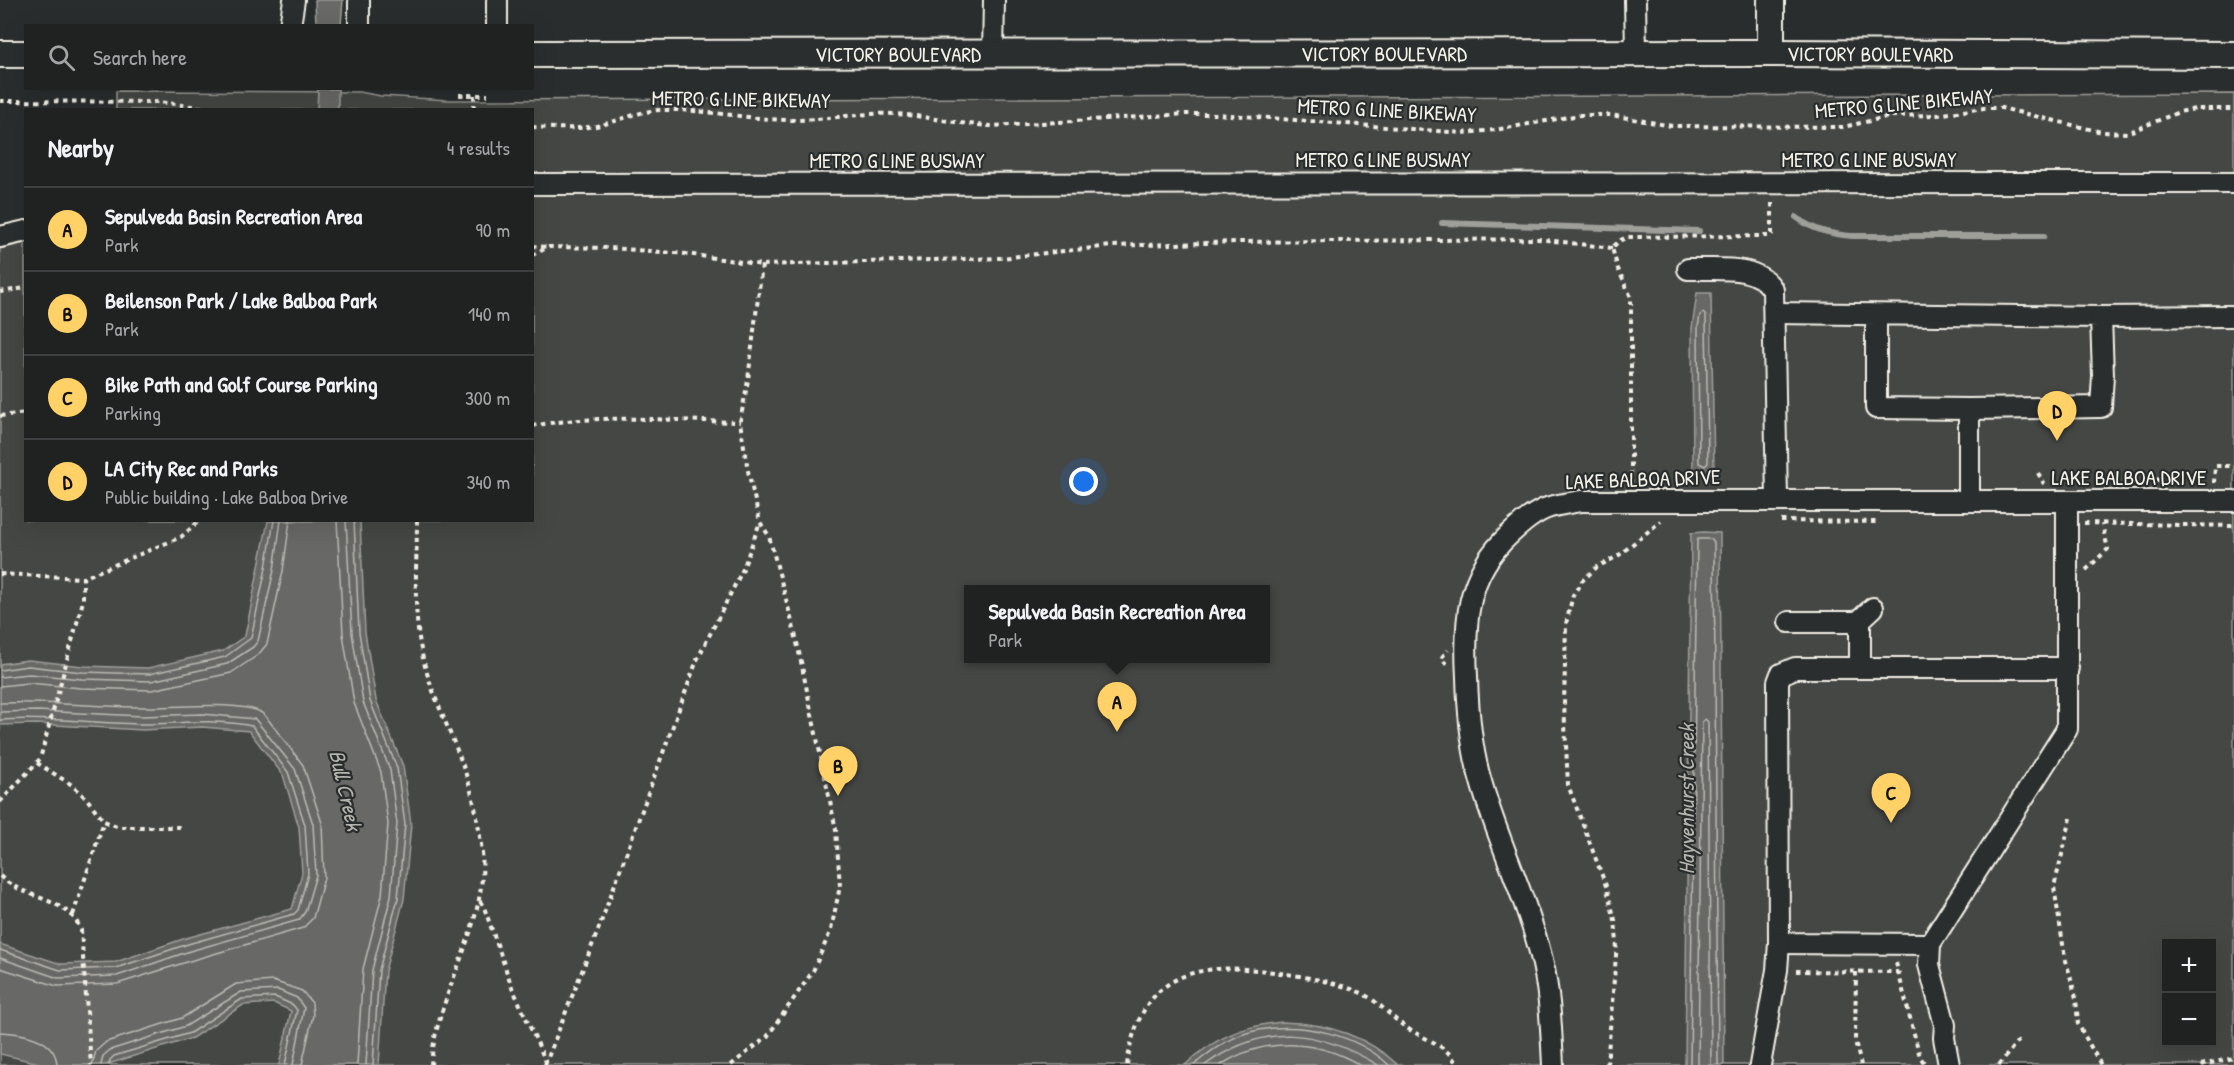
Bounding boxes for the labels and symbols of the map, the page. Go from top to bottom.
street label: VICTORY BOULEVARD [815,39,981,68]
street label: VICTORY BOULEVARD [1301,39,1467,68]
street label: VICTORY BOULEVARD [1787,39,1953,68]
street label: METRO G LINE BIKEWAY [1814,81,1995,125]
street label: METRO G LINE BIKEWAY [651,83,831,115]
street label: METRO G LINE BIKEWAY [1297,91,1478,129]
street label: METRO G LINE BUSWAY [1296,145,1471,174]
street label: METRO G LINE BUSWAY [1782,145,1957,174]
street label: METRO G LINE BUSWAY [810,146,985,175]
pin: D [2038,392,2076,441]
street label: LAKE BALBOA DRIVE [1565,462,1721,496]
street label: LAKE BALBOA DRIVE [2052,463,2206,492]
your location [1069,467,1098,496]
pin: A [1098,682,1136,732]
water label: Hayvenhurst Creek [1671,722,1701,874]
pin: B [818,746,858,796]
water label: Bull Creek [322,747,370,835]
pin: C [1872,774,1910,823]

